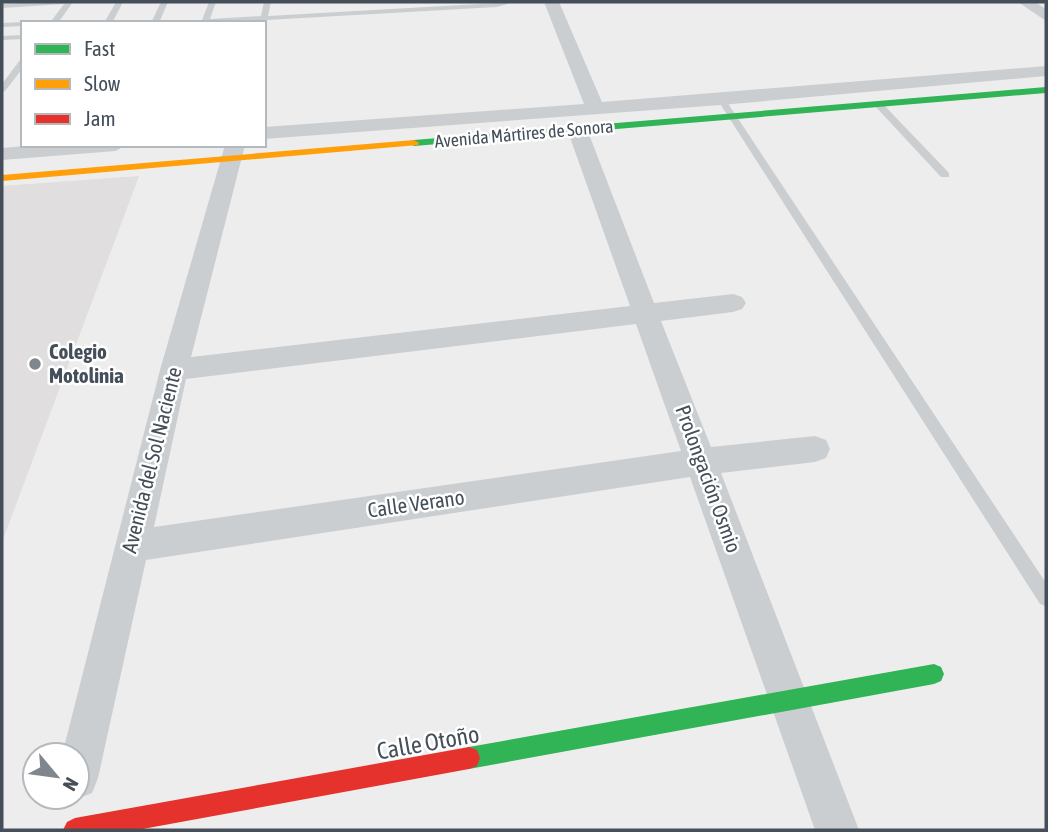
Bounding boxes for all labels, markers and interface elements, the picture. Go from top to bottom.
legend [21,21,266,147]
text: Fast [84,36,115,60]
text: Slow [84,71,121,95]
text: Jam [84,106,116,130]
street label: Avenida Mártires de Sonora [434,115,614,152]
place label: Colegio Motolinia [49,339,124,387]
marker: Colegio Motolinia [27,356,43,372]
street label: Avenida del Sol Naciente [116,364,186,555]
street label: Prolongación Osmio [671,402,747,556]
street label: Calle Verano [366,484,466,522]
street label: Calle Otoño [375,720,481,765]
north arrow [21,741,91,811]
text: N [59,774,83,794]

